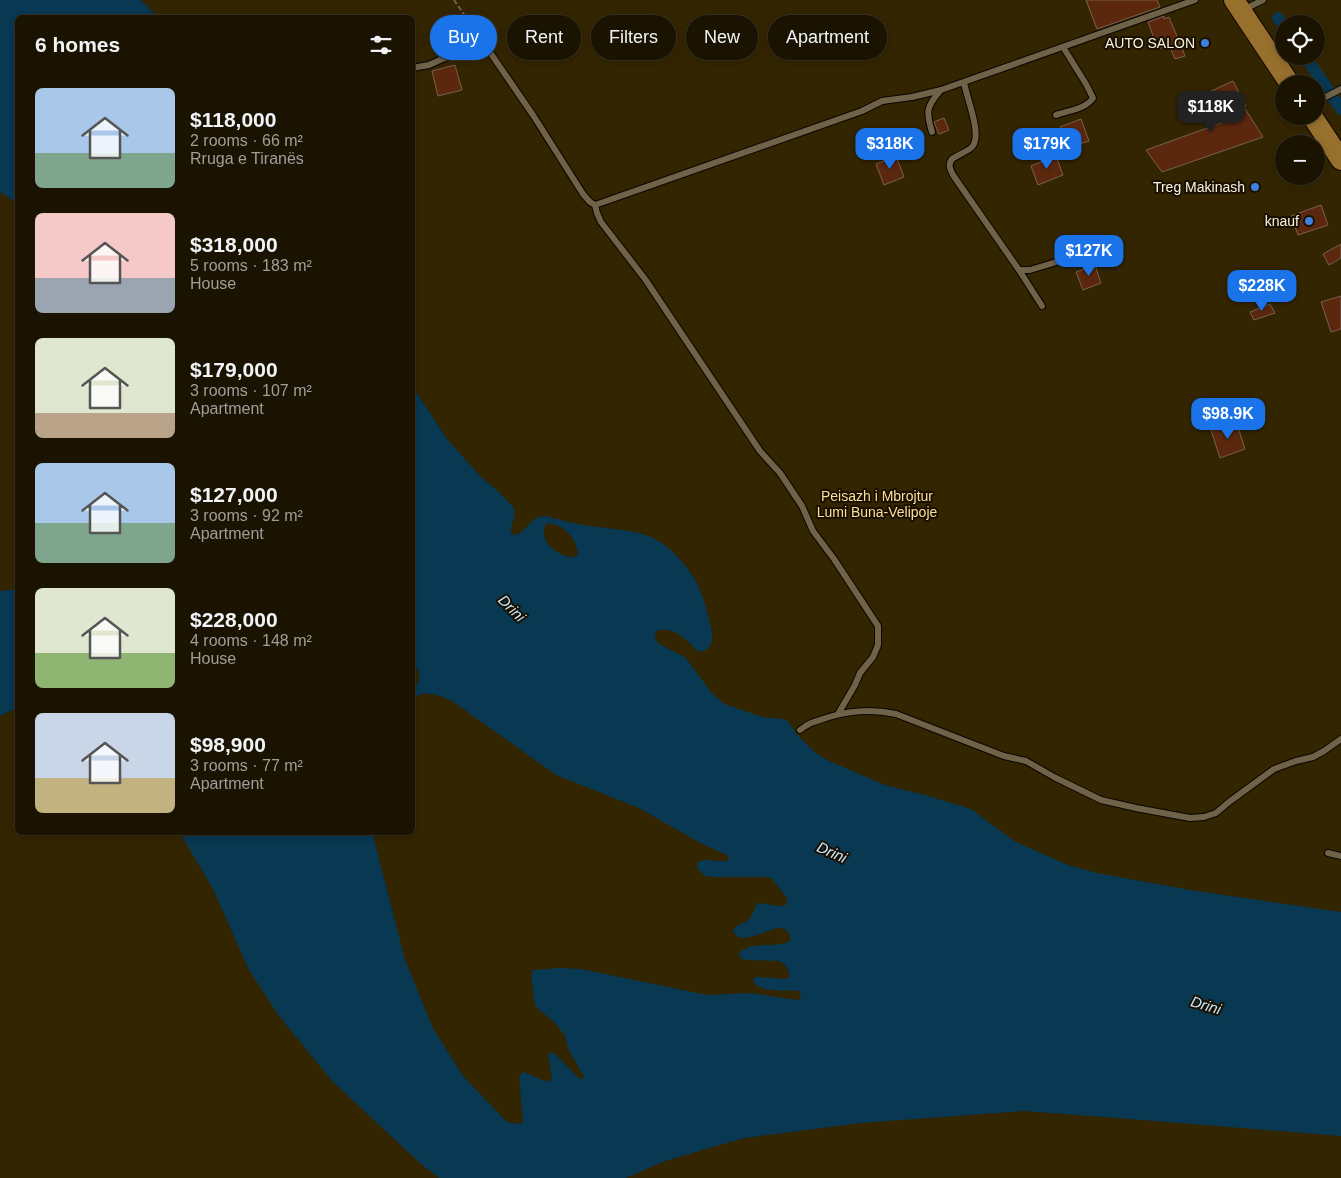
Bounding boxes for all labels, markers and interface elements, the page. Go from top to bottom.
chip: Buy [430,15,497,60]
chip: Rent [507,15,581,60]
chip: Filters [591,15,676,60]
chip: New [686,15,758,60]
chip: Apartment [768,15,887,60]
map controls [1275,15,1325,185]
button: locate [1275,15,1325,65]
icon: filters [367,31,395,59]
text: 6 homes [35,33,120,56]
place label: AUTO SALON [1105,35,1195,51]
marker: AUTO SALON [1199,37,1211,49]
button: + [1275,75,1325,125]
pin: $118K [1176,90,1246,133]
text: $118K [1188,98,1234,115]
icon: home [75,108,135,168]
text: $118,000 [190,108,276,131]
pin: $318K [855,128,925,170]
pin: $179K [1012,128,1082,170]
text: 2 rooms · 66 m² [190,132,303,149]
text: $318K [866,135,914,152]
text: $179K [1023,135,1071,152]
button: − [1275,135,1325,185]
text: Rruga e Tiranës [190,150,304,167]
place label: Treg Makinash [1153,179,1245,195]
marker: Treg Makinash [1249,181,1261,193]
place label: knauf [1265,213,1299,229]
marker: knauf [1303,215,1315,227]
icon: home [75,233,135,293]
text: $318,000 [190,233,278,256]
pin: $127K [1054,234,1124,277]
text: $127K [1065,242,1113,259]
text: 5 rooms · 183 m² [190,257,312,274]
pin: $228K [1227,270,1297,312]
text: House [190,275,236,292]
text: $228K [1238,277,1286,294]
icon: home [75,358,135,418]
text: $179,000 [190,358,278,381]
text: 3 rooms · 107 m² [190,382,312,399]
pin: $98.9K [1187,398,1269,440]
text: Apartment [190,400,264,417]
text: $98.9K [1202,405,1254,422]
icon: home [75,483,135,543]
text: $127,000 [190,483,278,506]
park label: Peisazh i Mbrojtur Lumi Buna-Velipoje [817,488,938,520]
text: 3 rooms · 92 m² [190,507,303,524]
text: Apartment [190,525,264,542]
water label: Drini [495,591,529,625]
icon: home [75,608,135,668]
text: $228,000 [190,608,278,631]
text: 4 rooms · 148 m² [190,632,312,649]
text: House [190,650,236,667]
icon: home [75,733,135,793]
text: $98,900 [190,733,266,756]
text: 3 rooms · 77 m² [190,757,303,774]
text: Apartment [190,775,264,792]
water label: Drini [814,838,850,866]
water label: Drini [1189,992,1224,1018]

